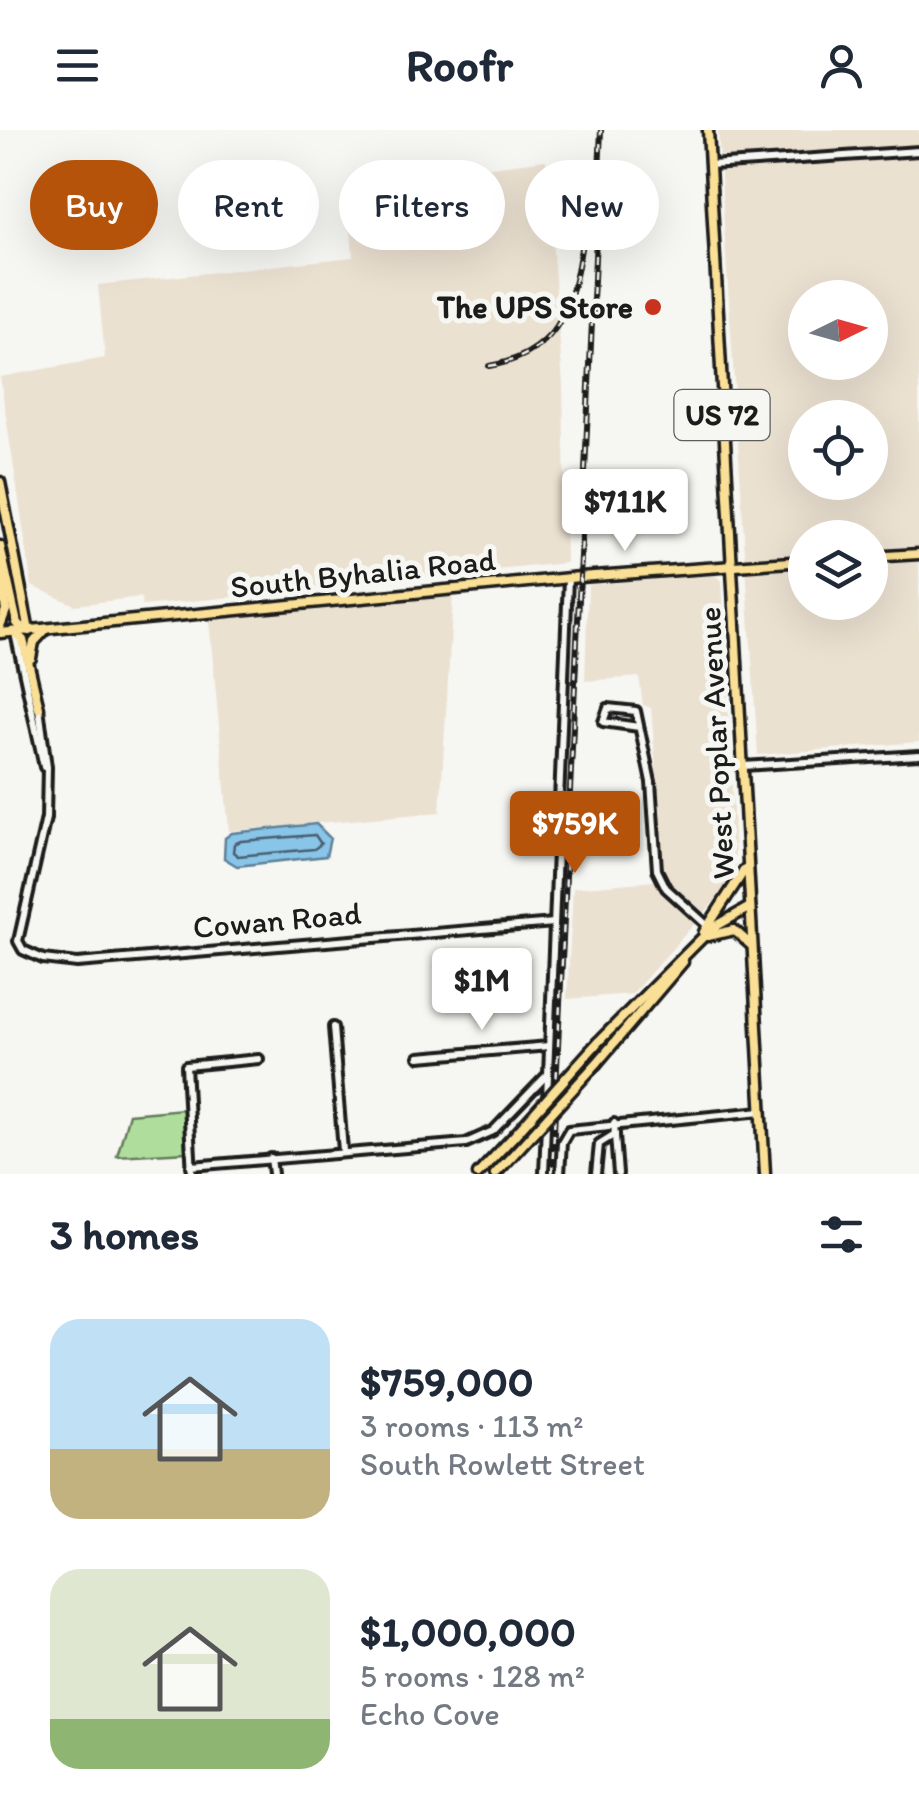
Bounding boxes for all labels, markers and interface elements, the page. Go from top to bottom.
icon: menu [50,38,105,93]
text: Roofr [406,38,513,92]
icon: person [814,38,869,93]
chip: Buy [30,160,158,250]
chip: Rent [178,160,319,250]
chip: Filters [339,160,505,250]
chip: New [525,160,659,250]
north arrow [788,280,888,380]
map controls [788,280,888,620]
place label: The UPS Store [436,288,633,326]
marker: The UPS Store [642,296,664,318]
road number: US 72 [674,390,770,440]
button: locate [788,400,888,500]
pin: $711K [555,469,695,554]
text: $711K [584,482,666,520]
button: layers [788,520,888,620]
street label: South Byhalia Road [228,540,498,606]
street label: West Poplar Avenue [690,606,742,880]
pin: $759K [505,791,645,876]
text: $759K [532,804,618,842]
street label: Cowan Road [191,894,363,946]
pin: $1M [434,948,530,1033]
text: $1M [454,961,510,999]
icon: filters [814,1207,869,1262]
text: 3 homes [50,1209,199,1260]
text: $759,000 [360,1356,534,1407]
icon: home [130,1359,250,1479]
text: 3 rooms · 113 m² [360,1407,583,1445]
text: South Rowlett Street [360,1445,645,1483]
text: $1,000,000 [360,1606,576,1657]
icon: home [130,1609,250,1729]
text: 5 rooms · 128 m² [360,1657,585,1695]
text: Echo Cove [360,1695,500,1733]

